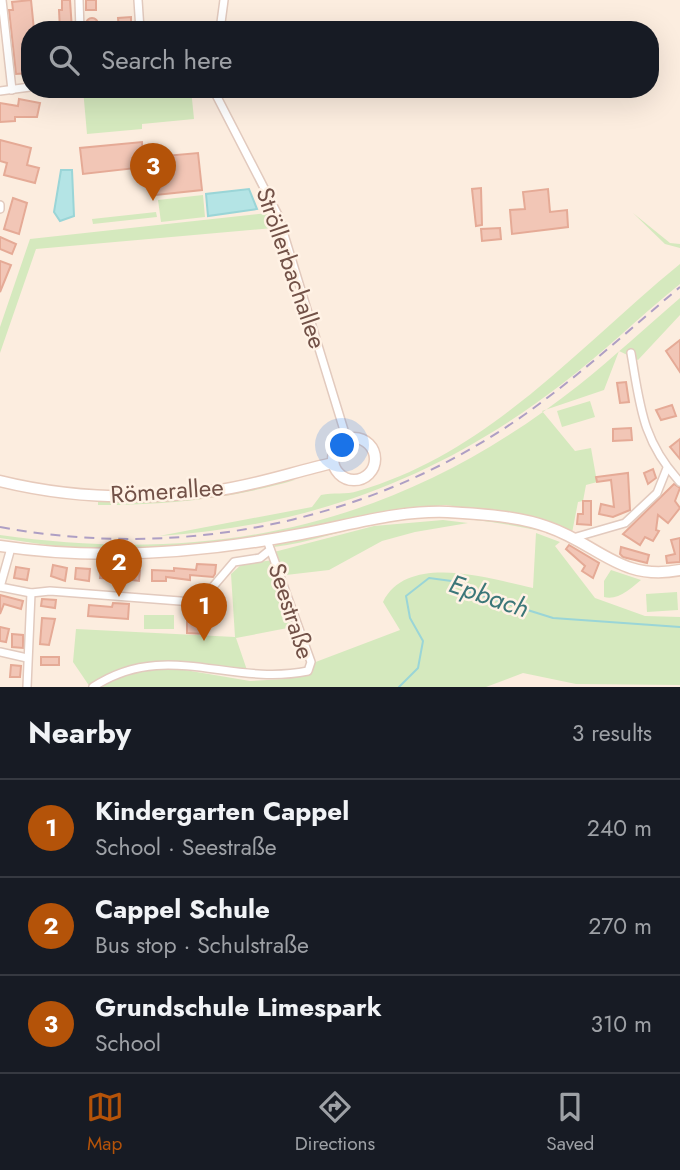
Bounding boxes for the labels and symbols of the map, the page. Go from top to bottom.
pin: 3 [130,143,176,201]
street label: Ströllerbachallee [248,183,335,353]
your location [325,428,359,462]
street label: Römerallee [109,469,225,512]
pin: 2 [96,539,142,597]
street label: Seestraße [260,558,323,663]
water label: Epbach [444,565,534,627]
pin: 1 [181,583,227,641]

